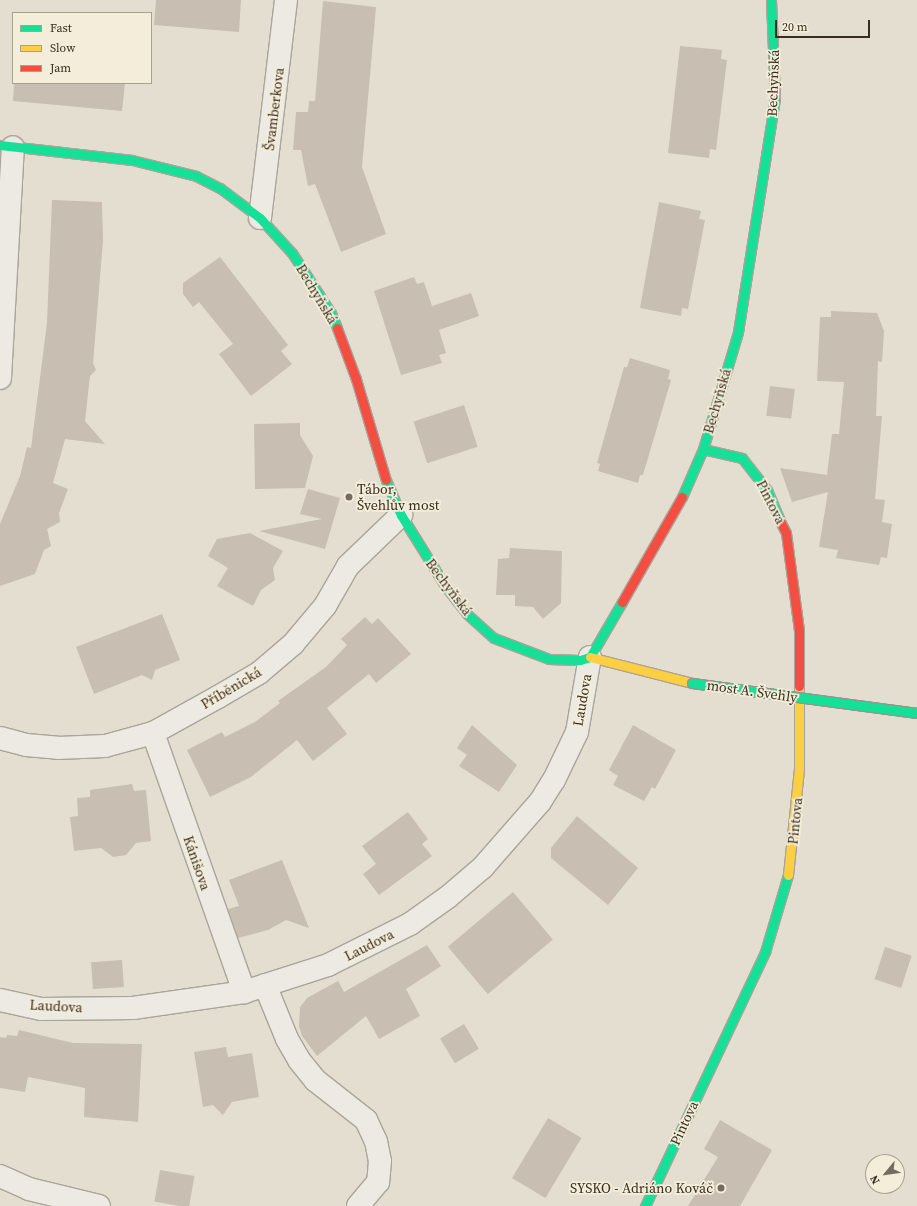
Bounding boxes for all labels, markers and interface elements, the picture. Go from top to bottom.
legend [12,12,152,84]
scale bar [777,12,872,38]
text: 20 m [782,19,808,35]
text: Fast [50,20,72,36]
text: Slow [50,40,75,56]
street label: Bechyňská [763,49,783,117]
text: Jam [50,60,71,76]
street label: Švamberkova [261,67,287,151]
street label: Bechyňská [293,261,341,327]
street label: Bechyňská [700,366,734,436]
street label: Pintova [753,477,789,527]
place label: Tábor, Švehlův most [357,481,439,514]
marker: Tábor, Švehlův most [344,492,354,502]
street label: Bechyňská [422,555,476,619]
street label: Příběnická [198,663,264,713]
street label: Laudova [569,672,595,728]
street label: most A. Švehly [706,676,798,706]
street label: Pintova [784,797,806,845]
street label: Kánišova [180,833,214,893]
street label: Laudova [342,925,396,965]
street label: Laudova [29,996,83,1016]
street label: Pintova [666,1098,702,1148]
north arrow [865,1154,905,1194]
text: N [866,1172,883,1187]
place label: SYSKO - Adriáno Kováč [570,1180,713,1196]
marker: SYSKO - Adriáno Kováč [716,1183,726,1193]

